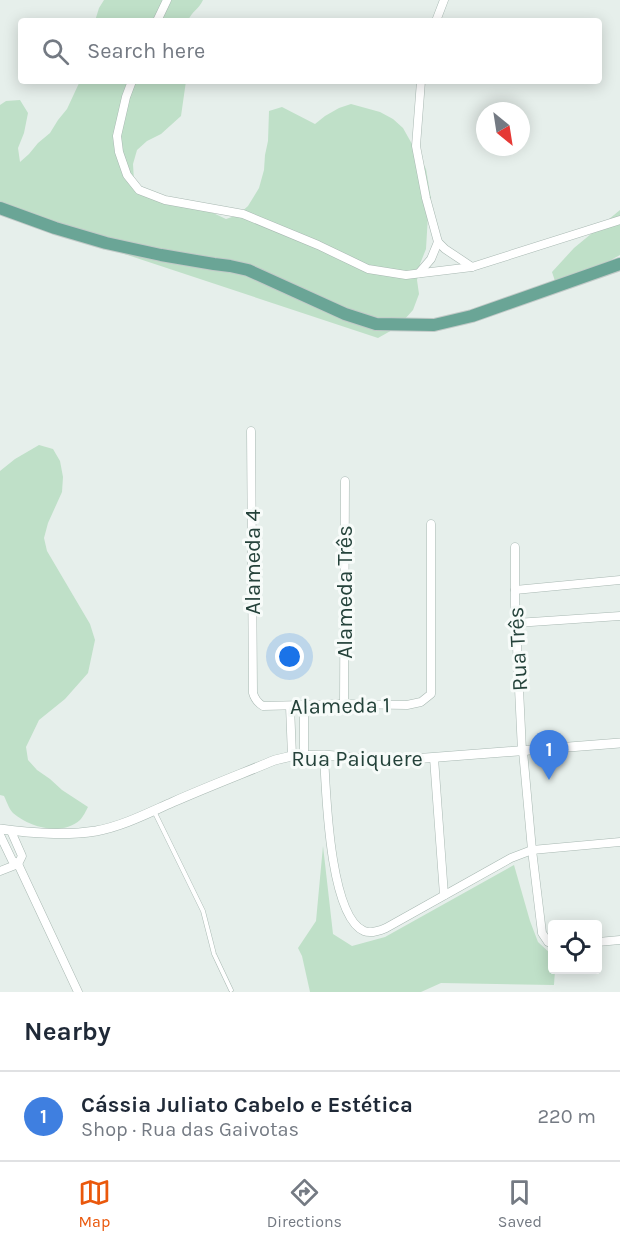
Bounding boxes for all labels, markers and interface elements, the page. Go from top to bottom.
search box [18,18,602,84]
icon: search [39,35,72,68]
text: Search here [87,38,205,64]
north arrow [476,102,530,156]
street label: Alameda 4 [240,509,266,615]
street label: Alameda Três [332,525,358,659]
street label: Rua Três [503,606,533,692]
your location [275,642,304,671]
street label: Alameda 1 [290,692,390,720]
pin: 1 [530,730,568,780]
street label: Rua Paiquere [291,746,423,772]
map controls [548,920,602,974]
button: locate [548,920,602,974]
text: Nearby [24,1016,111,1047]
text: Cássia Juliato Cabelo e Estética [81,1092,413,1118]
text: 1 [40,1105,47,1128]
text: 220 m [537,1105,596,1128]
text: Shop · Rua das Gaivotas [81,1118,299,1141]
tab: Map [78,1176,111,1231]
tab: Directions [267,1176,342,1231]
tab: Saved [498,1176,542,1231]

